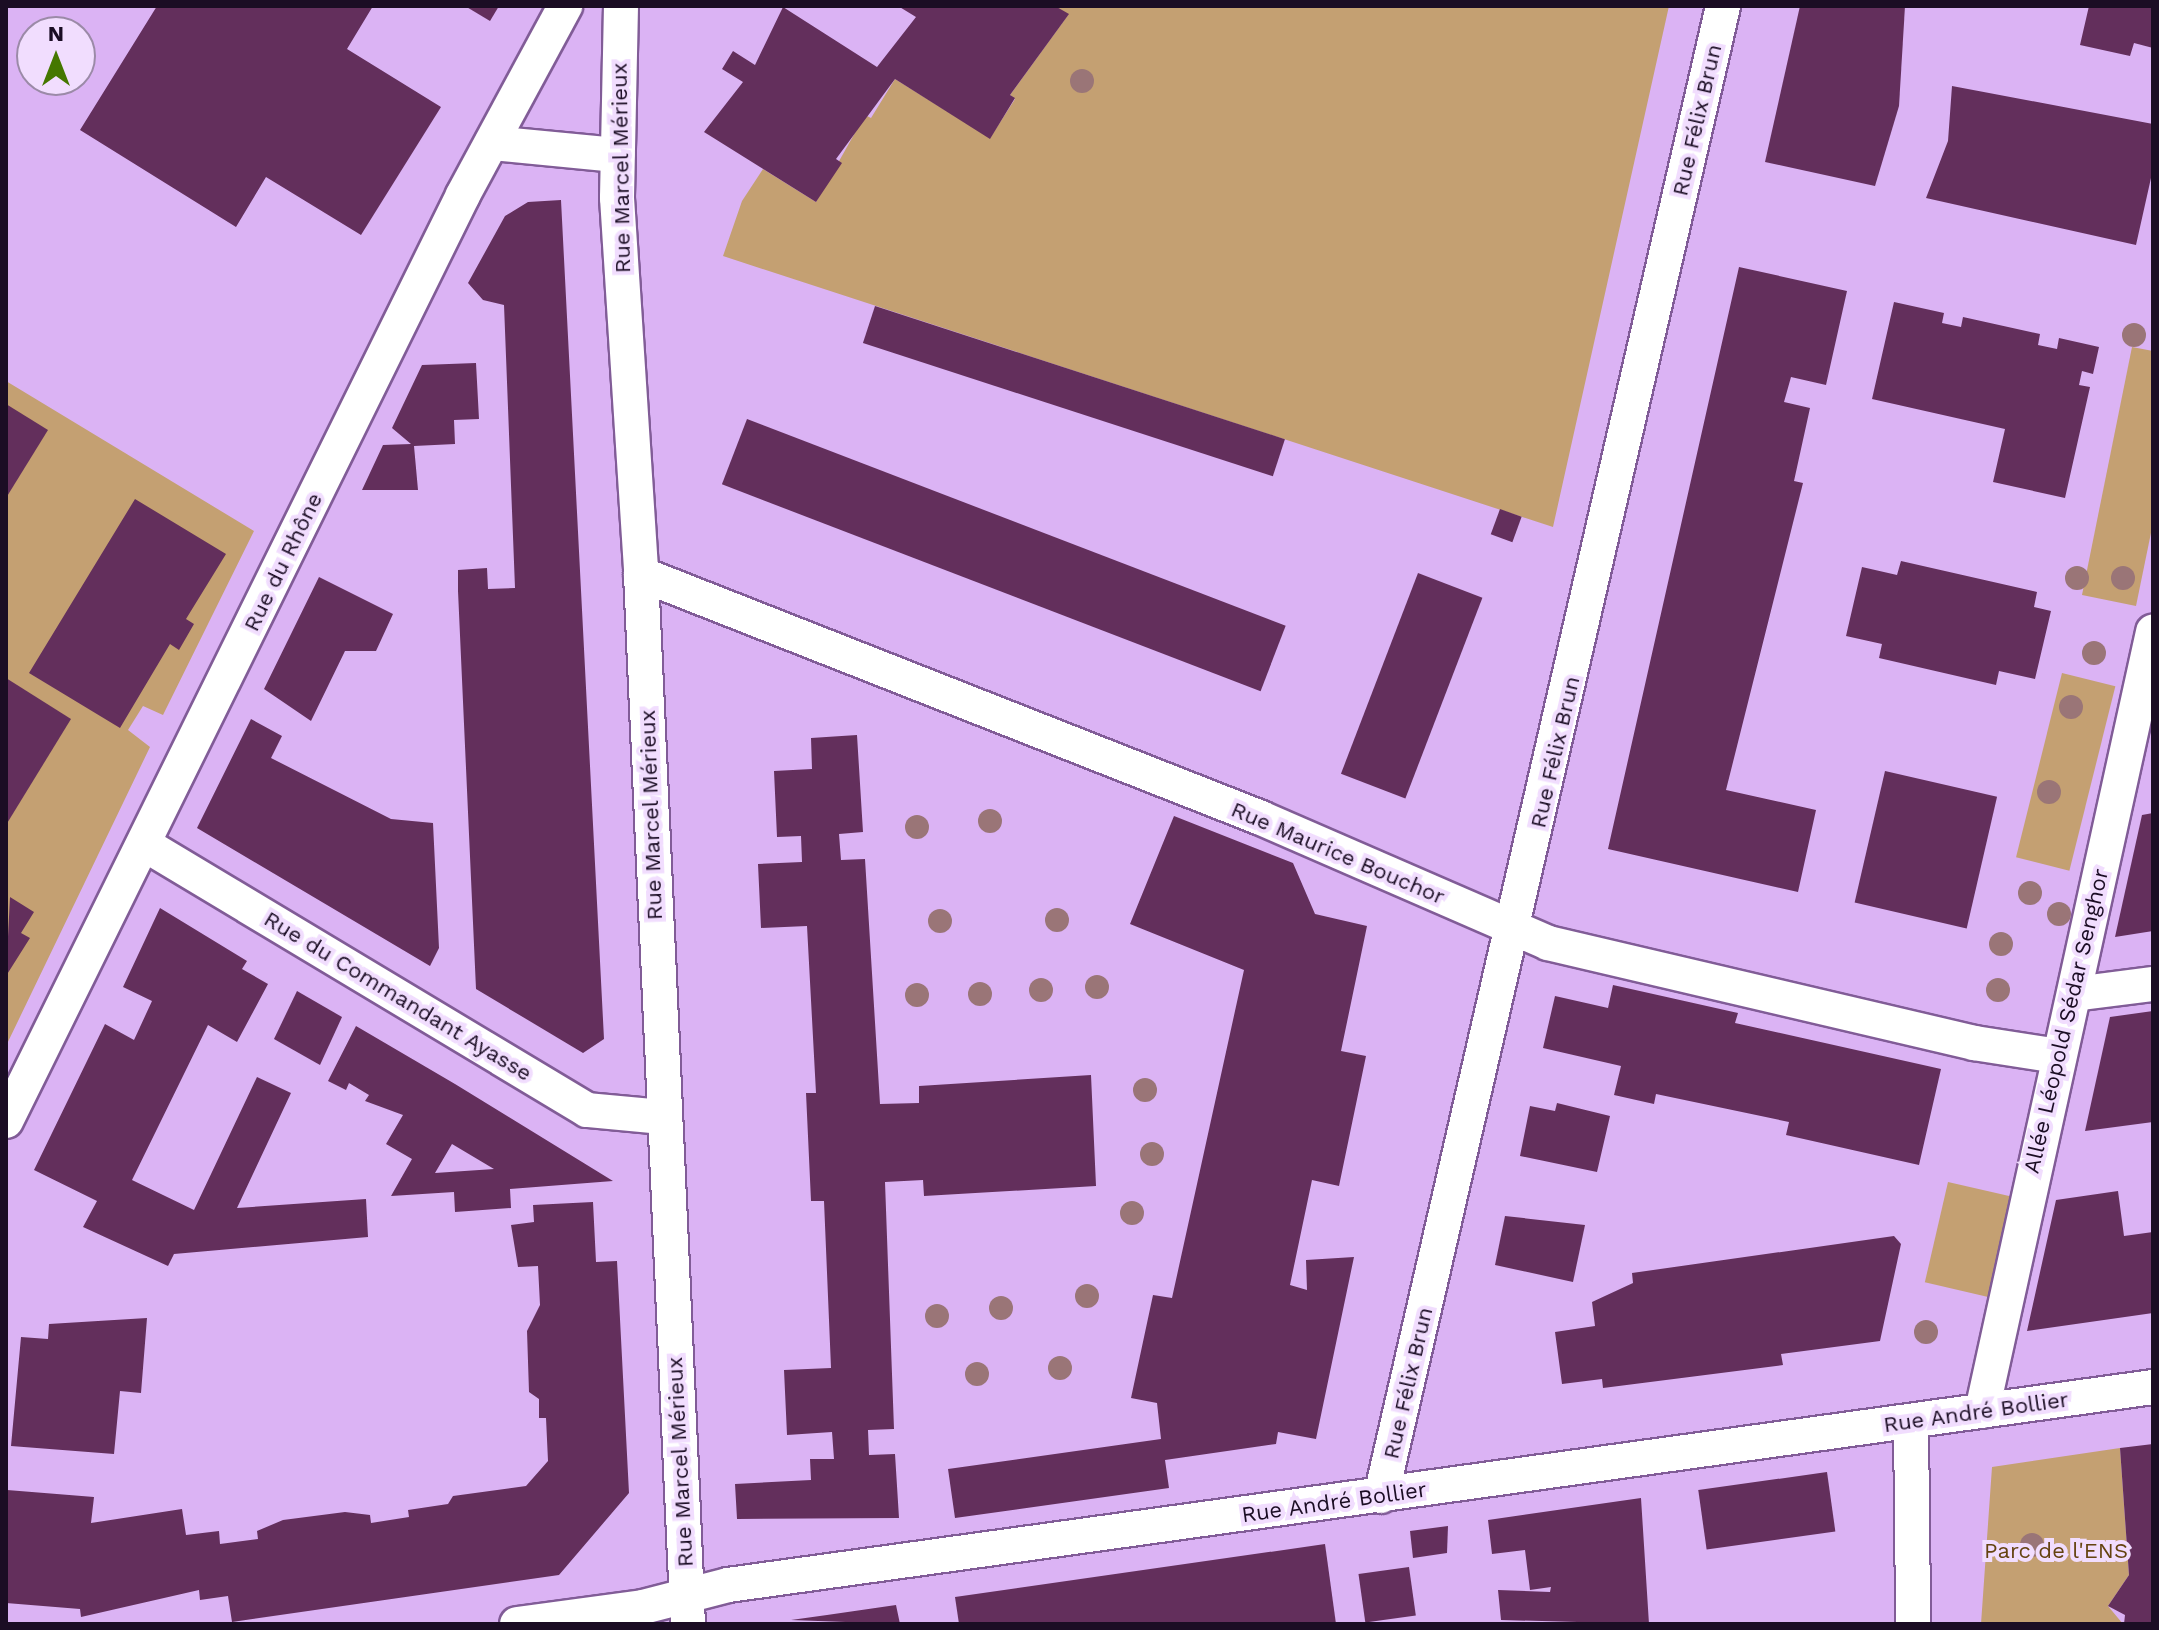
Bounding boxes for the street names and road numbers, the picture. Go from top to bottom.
street label: Rue Félix Brun [1667,41,1727,199]
street label: Rue Marcel Mérieux [606,62,636,274]
street label: Rue du Rhône [238,488,328,636]
street label: Rue Félix Brun [1525,673,1585,831]
street label: Rue Marcel Mérieux [634,709,668,921]
street label: Rue Maurice Bouchor [1227,796,1449,910]
street label: Allée Léopold Sédar Senghor [2018,866,2114,1176]
street label: Rue du Commandant Ayasse [259,905,537,1087]
street label: Rue Félix Brun [1378,1304,1438,1462]
street label: Rue Marcel Mérieux [661,1356,699,1568]
street label: Rue André Bollier [1881,1386,2071,1438]
street label: Rue André Bollier [1239,1476,1429,1528]

